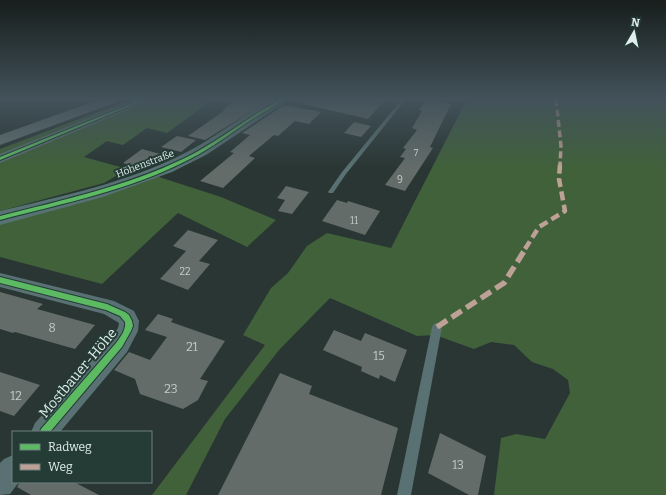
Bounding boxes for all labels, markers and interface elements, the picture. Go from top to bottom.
north arrow [614,12,654,52]
text: N [630,16,641,30]
street label: Höhenstraße [114,147,176,181]
house number: 7 [414,148,419,158]
house number: 9 [397,174,403,186]
house number: 11 [350,215,358,227]
house number: 22 [180,266,190,278]
house number: 8 [48,321,56,335]
street label: Mostbauer-Höhe [36,325,120,421]
house number: 21 [186,340,198,354]
house number: 15 [373,349,385,363]
house number: 23 [164,382,178,396]
house number: 12 [10,389,22,403]
legend [12,431,152,483]
text: Radweg [48,440,92,454]
house number: 13 [452,458,464,472]
text: Weg [48,460,73,474]

